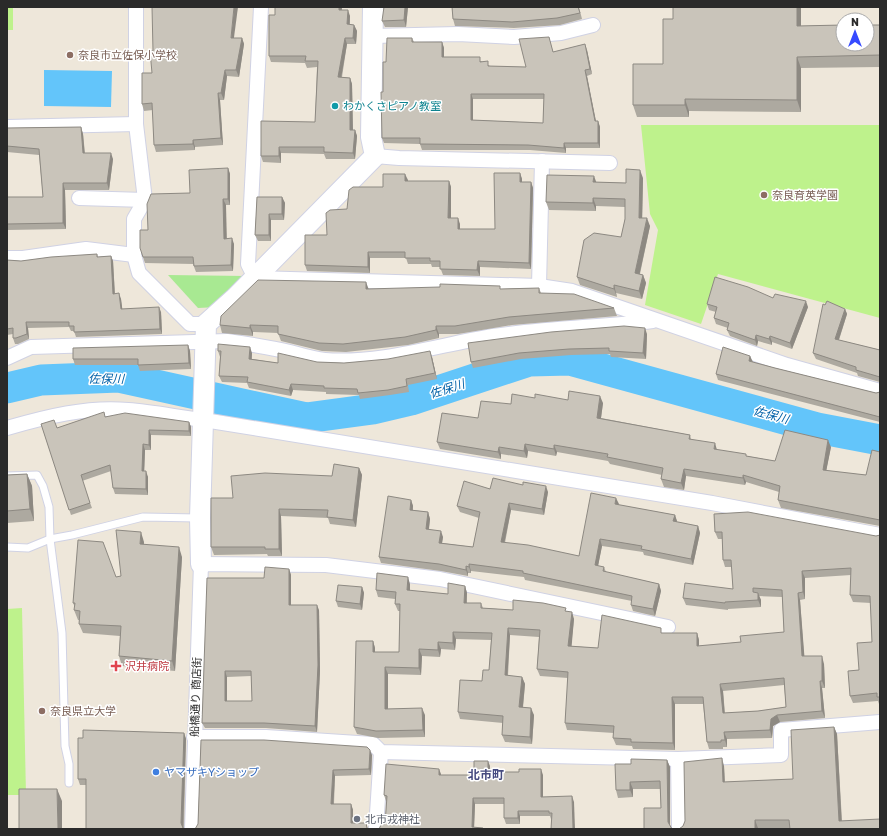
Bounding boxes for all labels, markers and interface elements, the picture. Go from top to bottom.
north arrow [835,12,875,52]
text: N [851,16,859,29]
place label: 奈良市立佐保小学校 [78,49,177,62]
marker: 奈良市立佐保小学校 [65,50,75,60]
place label: わかくさピアノ教室 [343,100,441,113]
marker: わかくさピアノ教室 [330,101,340,111]
place label: 奈良育英学園 [772,189,838,202]
marker: 奈良育英学園 [759,190,769,200]
water label: 佐保川 [88,372,126,386]
water label: 佐保川 [428,376,468,401]
water label: 佐保川 [752,404,792,427]
street label: 船橋通り 商店街 [188,657,204,737]
marker: 沢井病院 [110,660,122,672]
place label: 沢井病院 [125,660,169,673]
place label: 奈良県立大学 [50,705,116,718]
marker: 奈良県立大学 [37,706,47,716]
place label: ヤマザキYショップ [164,766,259,779]
marker: ヤマザキYショップ [151,767,161,777]
district label: 北市町 [468,768,504,782]
place label: 北市戎神社 [365,813,420,826]
marker: 北市戎神社 [352,814,362,824]

